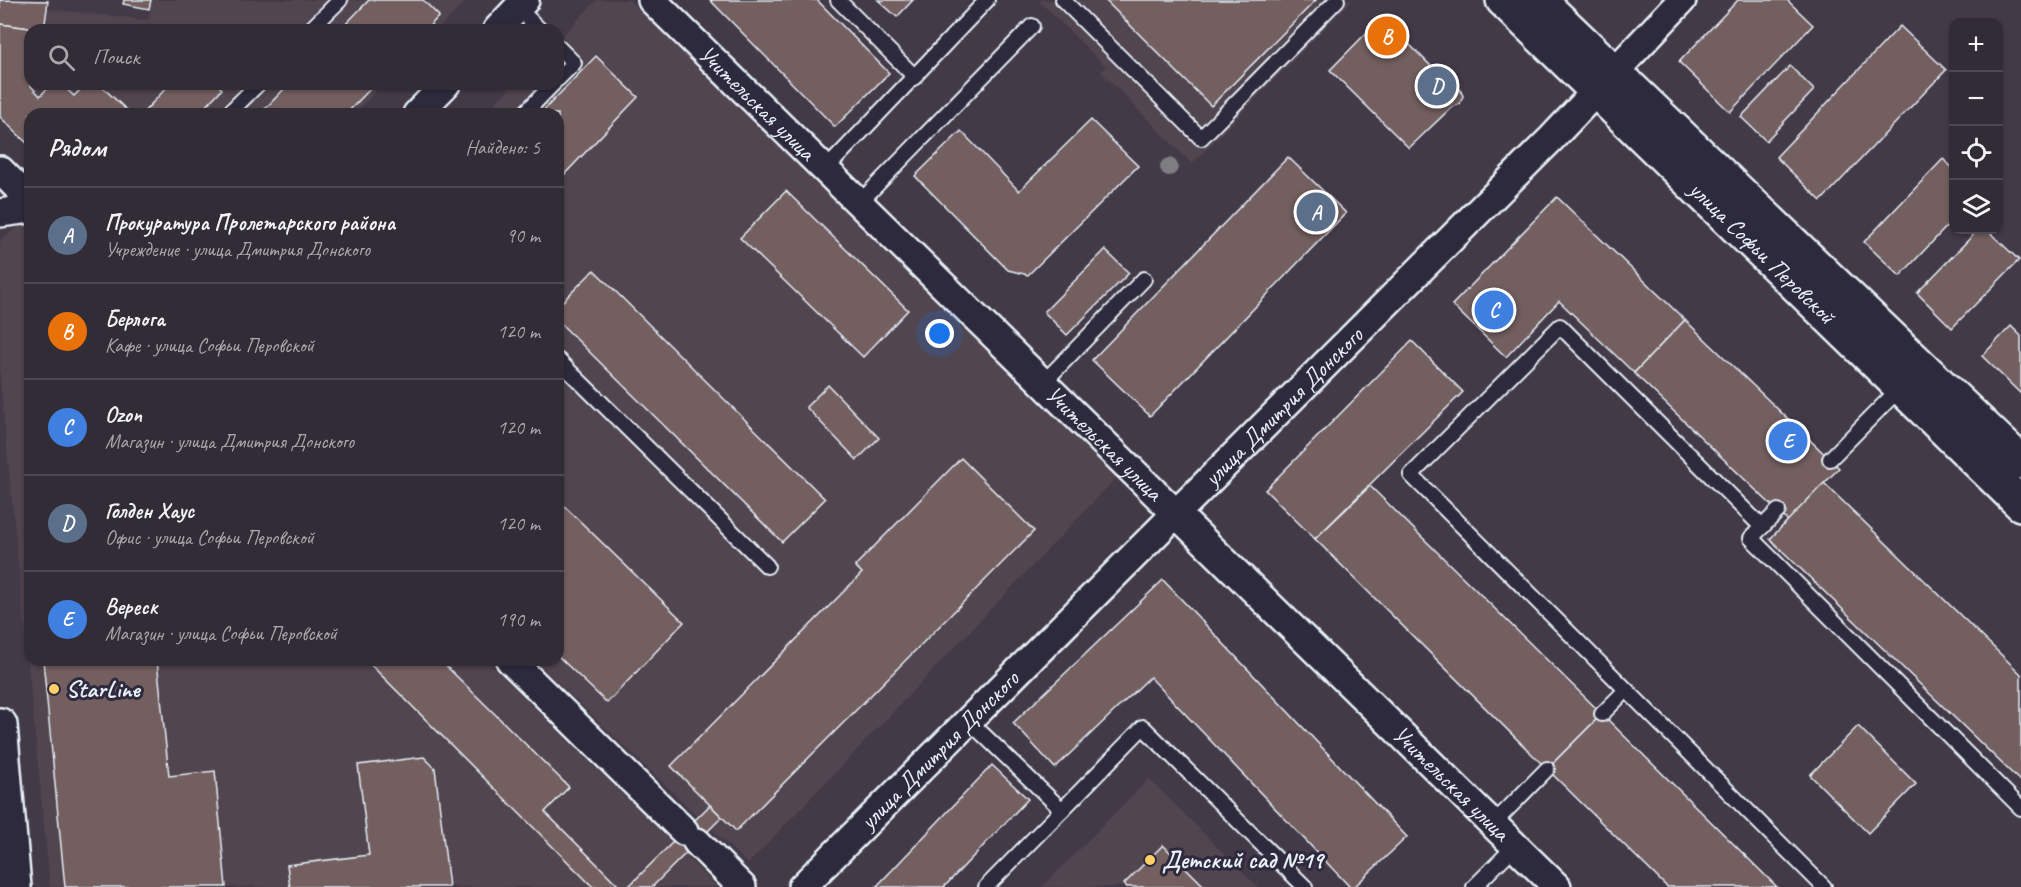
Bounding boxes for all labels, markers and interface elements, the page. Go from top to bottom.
pin: B [1368,14,1406,58]
map controls [1949,18,2003,234]
button: + [1949,18,2003,72]
search box [24,24,564,90]
street label: Учительская улица [692,39,823,168]
icon: search [45,41,78,74]
text: Поиск [93,43,139,71]
pin: D [1418,64,1456,109]
button: − [1949,72,2003,126]
button: locate [1949,126,2003,180]
text: Рядом [48,131,106,164]
text: Найдено: 5 [465,135,540,160]
street label: улица Софьи Перовской [1682,173,1843,332]
button: layers [1949,180,2003,234]
pin: A [1296,190,1336,234]
text: Прокуратура Пролетарского района [105,209,395,237]
text: A [62,223,73,248]
text: 90 m [506,223,540,248]
text: Учреждение · улица Дмитрия Донского [105,237,370,262]
pin: C [1474,288,1514,332]
text: Берлога [105,305,165,333]
text: B [62,319,73,344]
text: 120 m [497,319,540,344]
your location [925,319,954,348]
street label: улица Дмитрия Донского [1196,320,1370,494]
text: Кафе · улица Софьи Перовской [105,333,314,358]
street label: Учительская улица [1039,379,1170,508]
text: Ozon [105,401,142,429]
text: C [63,415,72,440]
text: 120 m [497,415,540,440]
pin: E [1768,418,1808,464]
text: Магазин · улица Дмитрия Донского [105,429,354,454]
text: Голден Хаус [105,497,194,525]
text: D [62,511,73,536]
text: 120 m [497,511,540,536]
text: Офис · улица Софьи Перовской [105,525,314,550]
text: Вереск [105,593,158,621]
text: E [62,607,73,632]
text: 190 m [497,607,540,632]
text: Магазин · улица Софьи Перовской [105,621,337,646]
street label: улица Дмитрия Донского [852,663,1026,837]
place label: StarLine [66,674,142,704]
marker: StarLine [47,682,61,696]
street label: Учительская улица [1386,719,1517,848]
place label: Детский сад №19 [1162,845,1325,875]
marker: Детский сад №19 [1143,853,1157,867]

